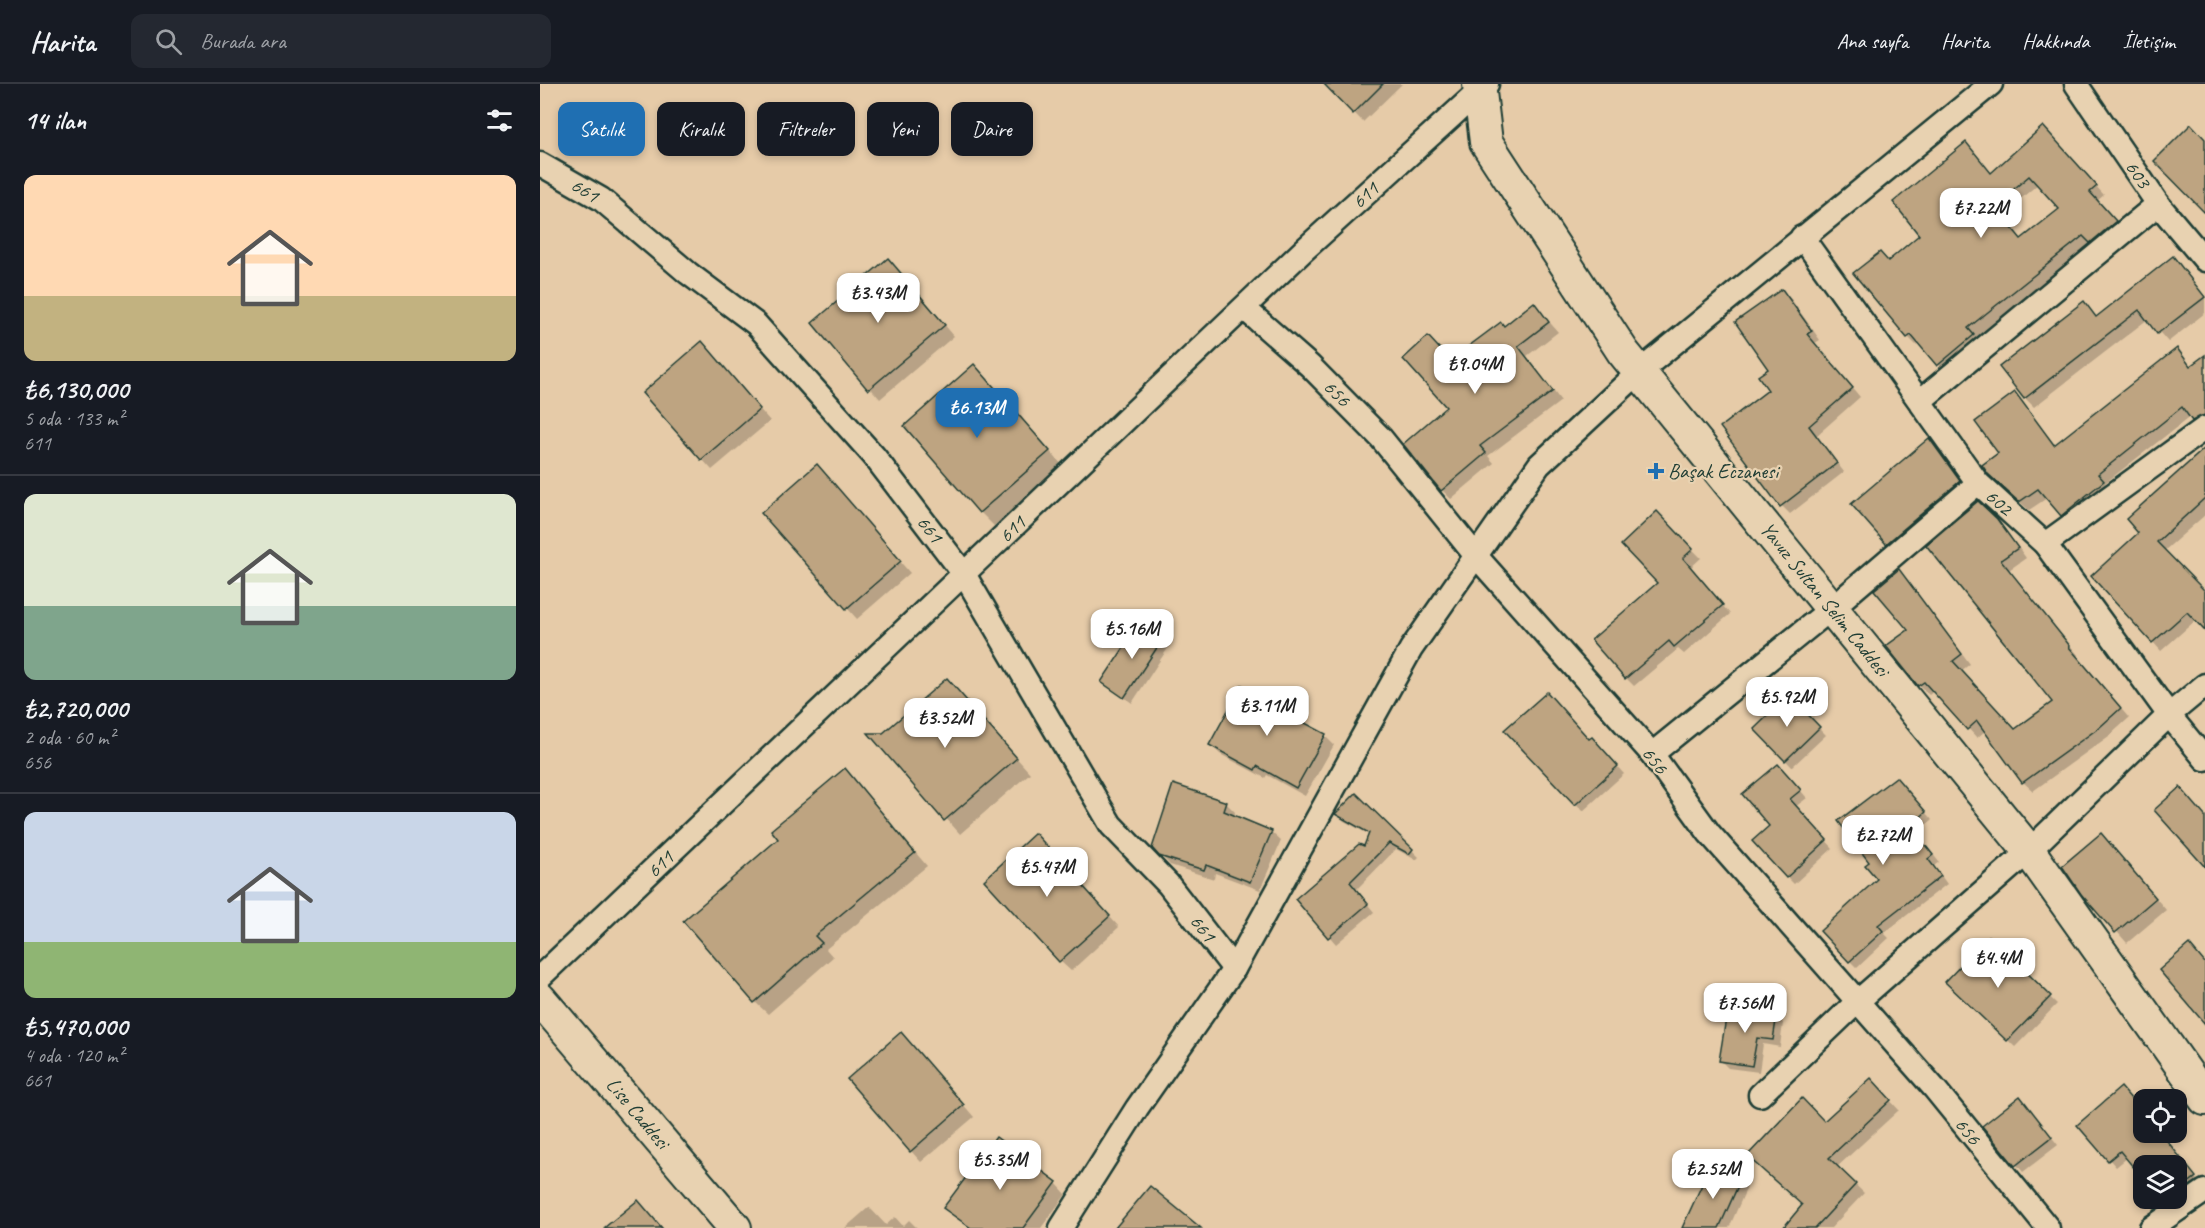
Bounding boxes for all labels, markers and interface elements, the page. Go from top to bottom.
search box [131,14,551,68]
text: Harita [30,24,95,59]
icon: search [152,25,185,58]
text: Burada ara [200,27,286,55]
text: Ana sayfa [1837,28,1908,54]
text: Harita [1941,28,1989,54]
text: Hakkında [2022,28,2090,54]
text: İletişim [2123,28,2175,54]
chip: Satılık [558,102,645,156]
chip: Kiralık [657,102,745,156]
chip: Filtreler [757,102,855,156]
chip: Yeni [867,102,939,156]
chip: Daire [951,102,1033,156]
text: 14 ilan [24,104,86,137]
icon: filters [483,104,516,137]
street label: 603 [2119,155,2158,194]
street label: 661 [566,172,605,209]
street label: 611 [1346,175,1385,214]
pin: ₺7.22M [1932,188,2030,239]
text: ₺7.22M [1954,195,2008,220]
icon: home [216,214,324,322]
pin: ₺3.43M [829,273,927,324]
text: ₺3.43M [851,280,905,305]
pin: ₺9.04M [1426,344,1524,395]
text: ₺9.04M [1448,351,1502,376]
text: ₺6,130,000 [24,373,128,406]
street label: 656 [1318,374,1357,413]
pin: ₺6.13M [928,388,1026,439]
text: ₺6.13M [950,395,1004,420]
text: 5 oda · 133 m² [24,406,124,431]
text: 611 [24,431,51,456]
place label: Başak Eczanesi [1668,458,1781,484]
marker: Başak Eczanesi [1649,464,1663,478]
street label: 602 [1980,483,2019,522]
street label: 611 [993,509,1032,548]
street label: 661 [911,510,950,549]
street label: Yavuz Sultan Selim Caddesi [1755,516,1897,684]
icon: home [216,533,324,641]
pin: ₺5.16M [1083,609,1181,660]
text: ₺5.16M [1105,616,1159,641]
pin: ₺5.92M [1738,677,1836,728]
text: ₺5.92M [1760,684,1814,709]
pin: ₺3.11M [1218,686,1316,737]
text: ₺2,720,000 [24,692,128,725]
text: ₺3.11M [1240,693,1294,718]
pin: ₺3.52M [896,698,994,749]
text: ₺3.52M [918,705,972,730]
text: 2 oda · 60 m² [24,725,115,750]
street label: 656 [1636,741,1674,780]
text: 656 [24,750,51,775]
pin: ₺2.72M [1834,815,1932,866]
text: ₺2.72M [1856,822,1910,847]
street label: 611 [641,844,680,883]
pin: ₺5.47M [998,847,1096,898]
icon: home [216,851,324,959]
text: ₺5.47M [1020,854,1074,879]
street label: 661 [1184,909,1223,948]
pin: ₺4.4M [1956,938,2040,989]
text: ₺4.4M [1975,945,2021,970]
pin: ₺7.56M [1696,983,1794,1034]
text: ₺7.56M [1718,990,1772,1015]
text: ₺5,470,000 [24,1010,127,1043]
text: 4 oda · 120 m² [24,1043,124,1068]
text: 661 [24,1068,51,1093]
street label: Lise Caddesi [601,1072,677,1156]
map controls [2133,1089,2187,1209]
button: locate [2133,1089,2187,1143]
street label: 656 [1949,1112,1987,1151]
pin: ₺5.35M [951,1140,1049,1191]
text: ₺5.35M [973,1147,1027,1172]
pin: ₺2.52M [1664,1149,1762,1200]
button: layers [2133,1155,2187,1209]
text: ₺2.52M [1686,1156,1740,1181]

